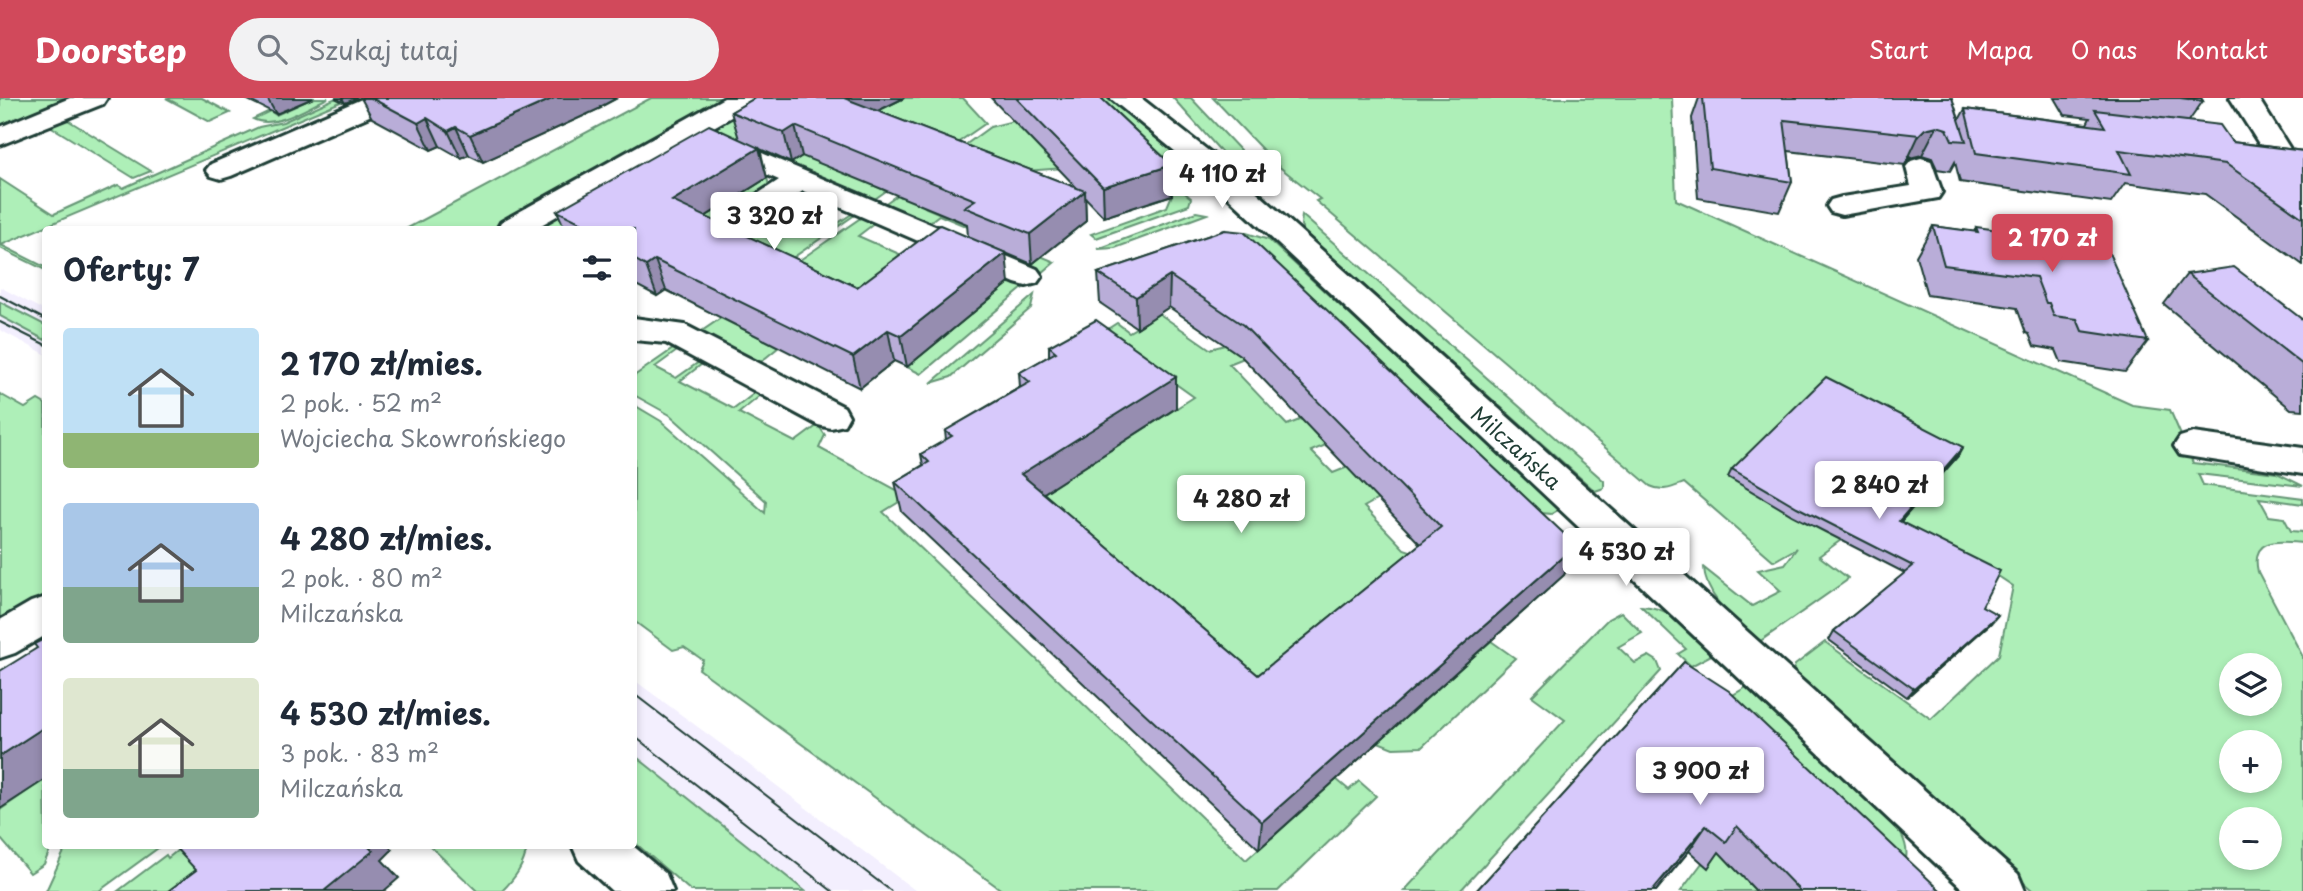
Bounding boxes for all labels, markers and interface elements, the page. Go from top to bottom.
search box [229,18,719,81]
text: Doorstep [35,24,187,74]
icon: search [253,30,291,68]
text: Szukaj tutaj [309,30,459,69]
text: Start [1869,31,1929,67]
text: Mapa [1967,31,2033,67]
text: O nas [2071,31,2137,67]
text: Kontakt [2175,31,2268,67]
pin: 4 110 zł [1150,150,1294,210]
text: 4 110 zł [1179,155,1265,190]
pin: 3 320 zł [702,192,846,252]
text: 3 320 zł [726,197,822,232]
pin: 2 170 zł [1980,214,2124,274]
text: 2 170 zł [2008,219,2096,254]
text: Oferty: 7 [63,246,199,291]
icon: filters [578,249,616,287]
text: 2 170 zł/mies. [280,340,483,385]
icon: home [119,356,203,440]
text: 2 pok. · 52 m² [280,385,442,420]
street label: Milczańska [1465,398,1569,496]
text: Wojciecha Skowrońskiego [280,420,566,455]
pin: 2 840 zł [1807,462,1951,521]
text: 2 840 zł [1831,466,1927,501]
pin: 4 280 zł [1169,476,1313,535]
text: 4 280 zł [1193,480,1289,515]
text: 4 280 zł/mies. [280,515,492,560]
pin: 4 530 zł [1554,528,1698,588]
icon: home [119,531,203,615]
text: 4 530 zł [1579,533,1673,568]
text: 2 pok. · 80 m² [280,560,443,595]
text: Milczańska [280,595,403,630]
map controls [2219,653,2282,870]
button: layers [2219,653,2282,716]
text: 4 530 zł/mies. [280,690,491,735]
icon: home [119,706,203,790]
button: + [2219,730,2282,793]
text: 3 pok. · 83 m² [280,735,439,770]
pin: 3 900 zł [1628,748,1772,807]
text: 3 900 zł [1652,752,1748,787]
text: Milczańska [280,770,403,805]
button: − [2219,807,2282,870]

